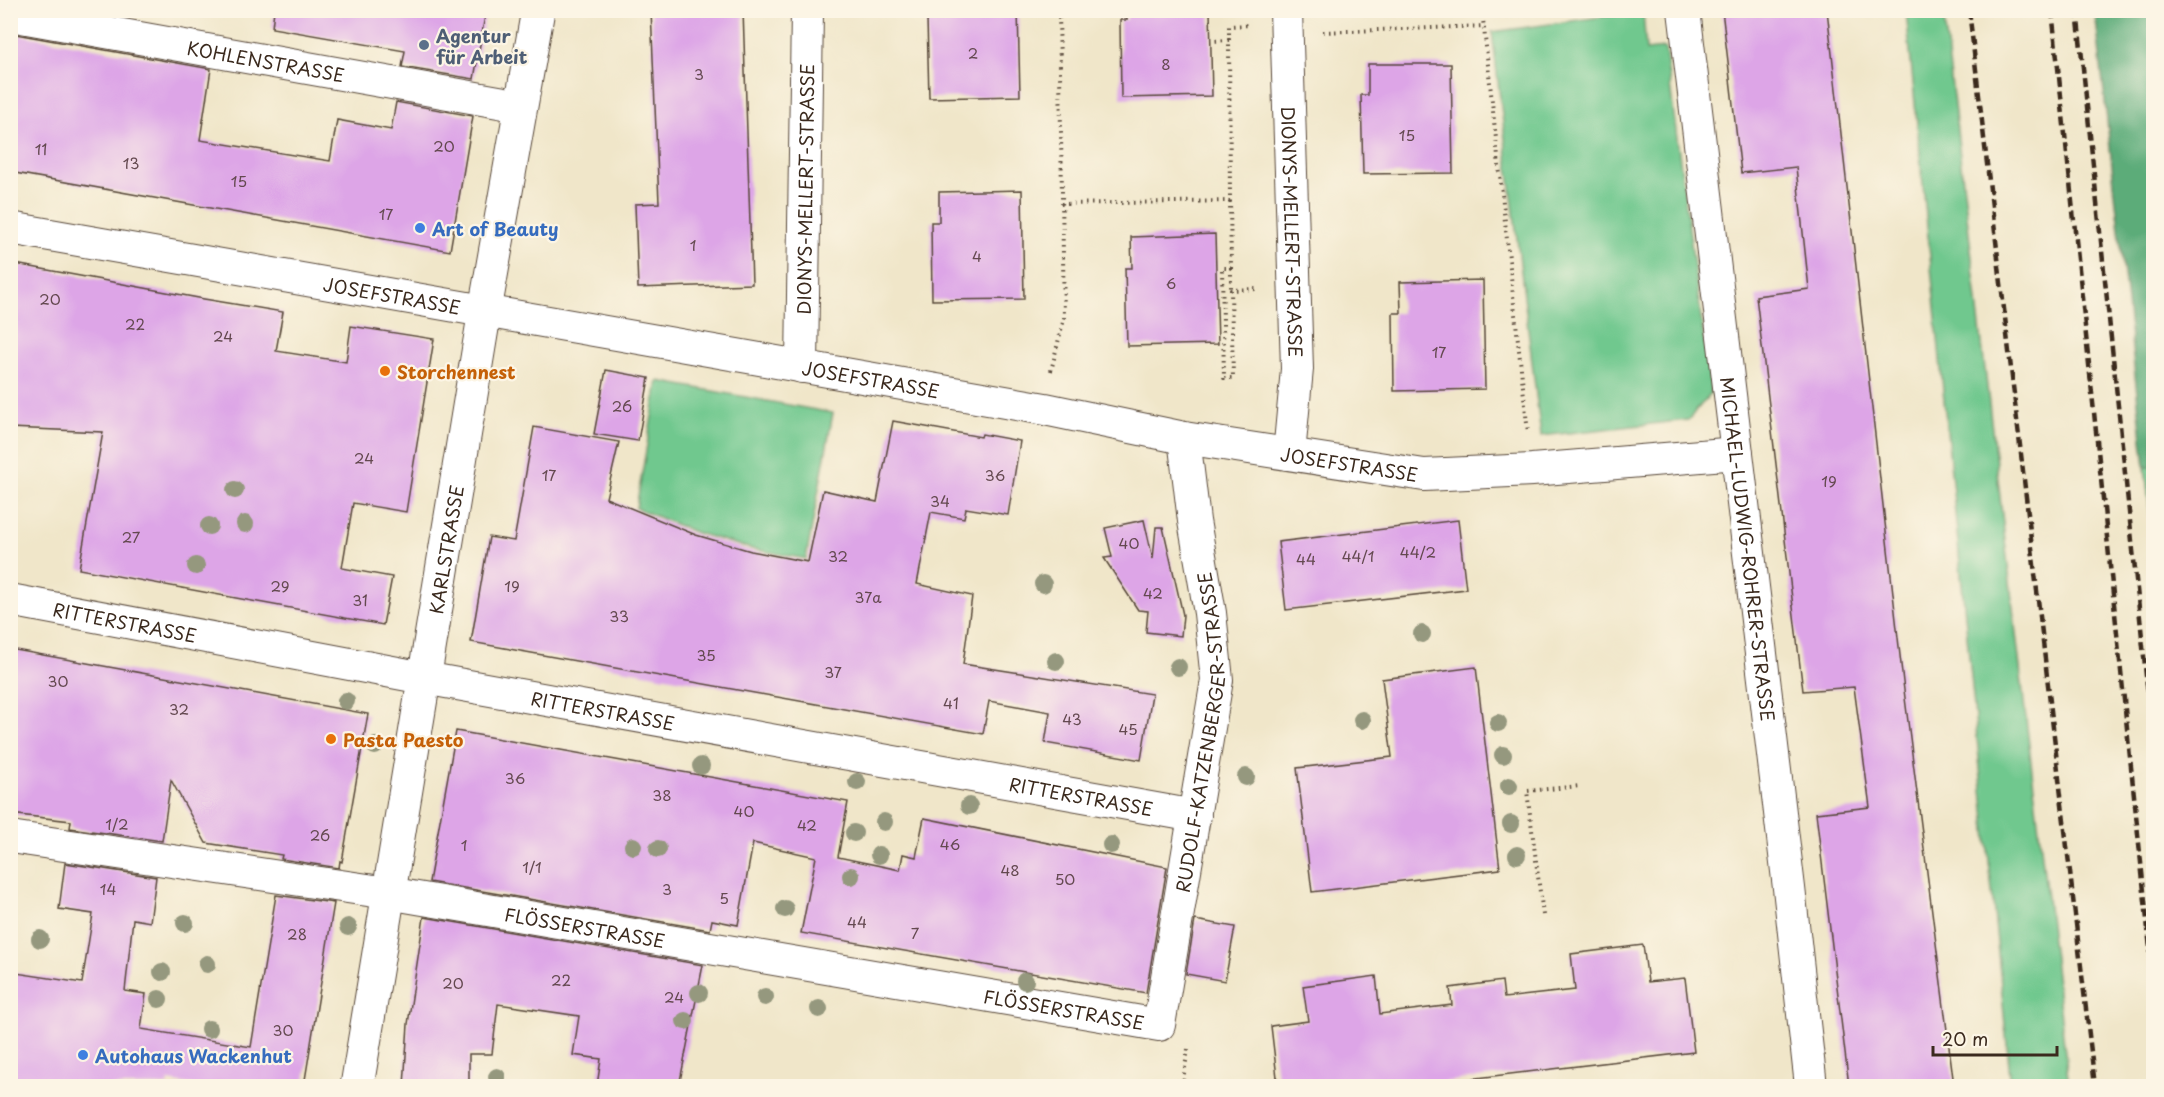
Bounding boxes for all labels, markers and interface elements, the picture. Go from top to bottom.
place label: Agentur für Arbeit [436,22,528,70]
street label: KOHLENSTRASSE [185,33,347,88]
marker: Agentur für Arbeit [417,38,431,52]
house number: 2 [968,41,978,64]
house number: 8 [1161,52,1171,75]
house number: 3 [694,62,704,85]
street label: DIONYS-MELLERT-STRASSE [789,63,820,315]
street label: DIONYS-MELLERT-STRASSE [1275,106,1310,358]
house number: 15 [1399,123,1415,146]
house number: 20 [433,134,455,157]
house number: 11 [35,137,47,160]
house number: 13 [123,151,139,174]
house number: 15 [231,169,247,192]
house number: 17 [379,202,393,225]
place label: Art of Beauty [431,215,558,242]
marker: Art of Beauty [413,221,427,235]
house number: 1 [690,233,696,256]
house number: 4 [972,244,982,267]
street label: JOSEFSTRASSE [321,270,463,320]
house number: 6 [1166,271,1176,294]
house number: 20 [39,287,61,310]
house number: 22 [125,312,145,335]
house number: 24 [213,324,233,347]
house number: 17 [1432,340,1446,363]
street label: JOSEFSTRASSE [800,353,942,404]
place label: Storchennest [397,358,516,385]
marker: Storchennest [378,364,392,378]
street label: MICHAEL-LUDWIG-ROHRER-STRASSE [1714,375,1782,723]
house number: 26 [612,394,632,417]
street label: JOSEFSTRASSE [1279,440,1420,487]
house number: 24 [354,446,374,469]
house number: 17 [542,463,556,486]
house number: 36 [985,463,1005,486]
house number: 19 [1821,469,1837,492]
street label: KARLSTRASSE [422,483,469,616]
house number: 34 [930,489,950,512]
house number: 27 [122,525,141,548]
house number: 40 [1119,531,1139,554]
house number: 44/2 [1400,540,1436,563]
house number: 32 [828,544,848,567]
house number: 44/1 [1342,544,1374,567]
house number: 44 [1296,547,1316,570]
street label: RUDOLF-KATZENBERGER-STRASSE [1168,570,1231,894]
house number: 29 [270,574,290,597]
house number: 19 [504,574,520,597]
house number: 42 [1143,581,1163,604]
house number: 37a [855,585,882,608]
house number: 31 [352,588,368,611]
street label: RITTERSTRASSE [51,595,199,648]
house number: 33 [609,604,629,627]
house number: 35 [696,643,716,666]
house number: 37 [824,660,842,683]
house number: 30 [48,669,68,692]
street label: RITTERSTRASSE [529,684,677,736]
house number: 41 [943,691,959,714]
house number: 32 [169,697,189,720]
house number: 43 [1062,707,1082,730]
house number: 45 [1118,717,1138,740]
place label: Pasta Paesto [343,726,464,753]
marker: Pasta Paesto [324,732,338,746]
house number: 36 [505,766,525,789]
street label: RITTERSTRASSE [1007,770,1155,822]
house number: 38 [652,783,672,806]
house number: 40 [734,799,754,822]
house number: 1/2 [105,812,129,835]
house number: 42 [797,813,817,836]
house number: 26 [310,823,330,846]
house number: 46 [940,832,960,855]
house number: 1 [461,833,467,856]
house number: 1/1 [522,855,542,878]
house number: 48 [1000,858,1020,881]
house number: 50 [1055,867,1075,890]
house number: 14 [100,877,116,900]
house number: 3 [662,877,672,900]
house number: 5 [719,886,729,909]
street label: FLÖSSERSTRASSE [503,900,667,954]
house number: 44 [847,910,867,933]
house number: 7 [911,921,920,944]
house number: 28 [287,922,307,945]
house number: 22 [551,968,571,991]
house number: 20 [442,971,464,994]
street label: FLÖSSERSTRASSE [982,982,1146,1036]
house number: 24 [664,985,684,1008]
house number: 30 [273,1018,293,1041]
scale bar [1933,1019,2058,1057]
text: 20 m [1942,1025,1988,1052]
place label: Autohaus Wackenhut [95,1042,292,1069]
marker: Autohaus Wackenhut [76,1048,90,1062]

